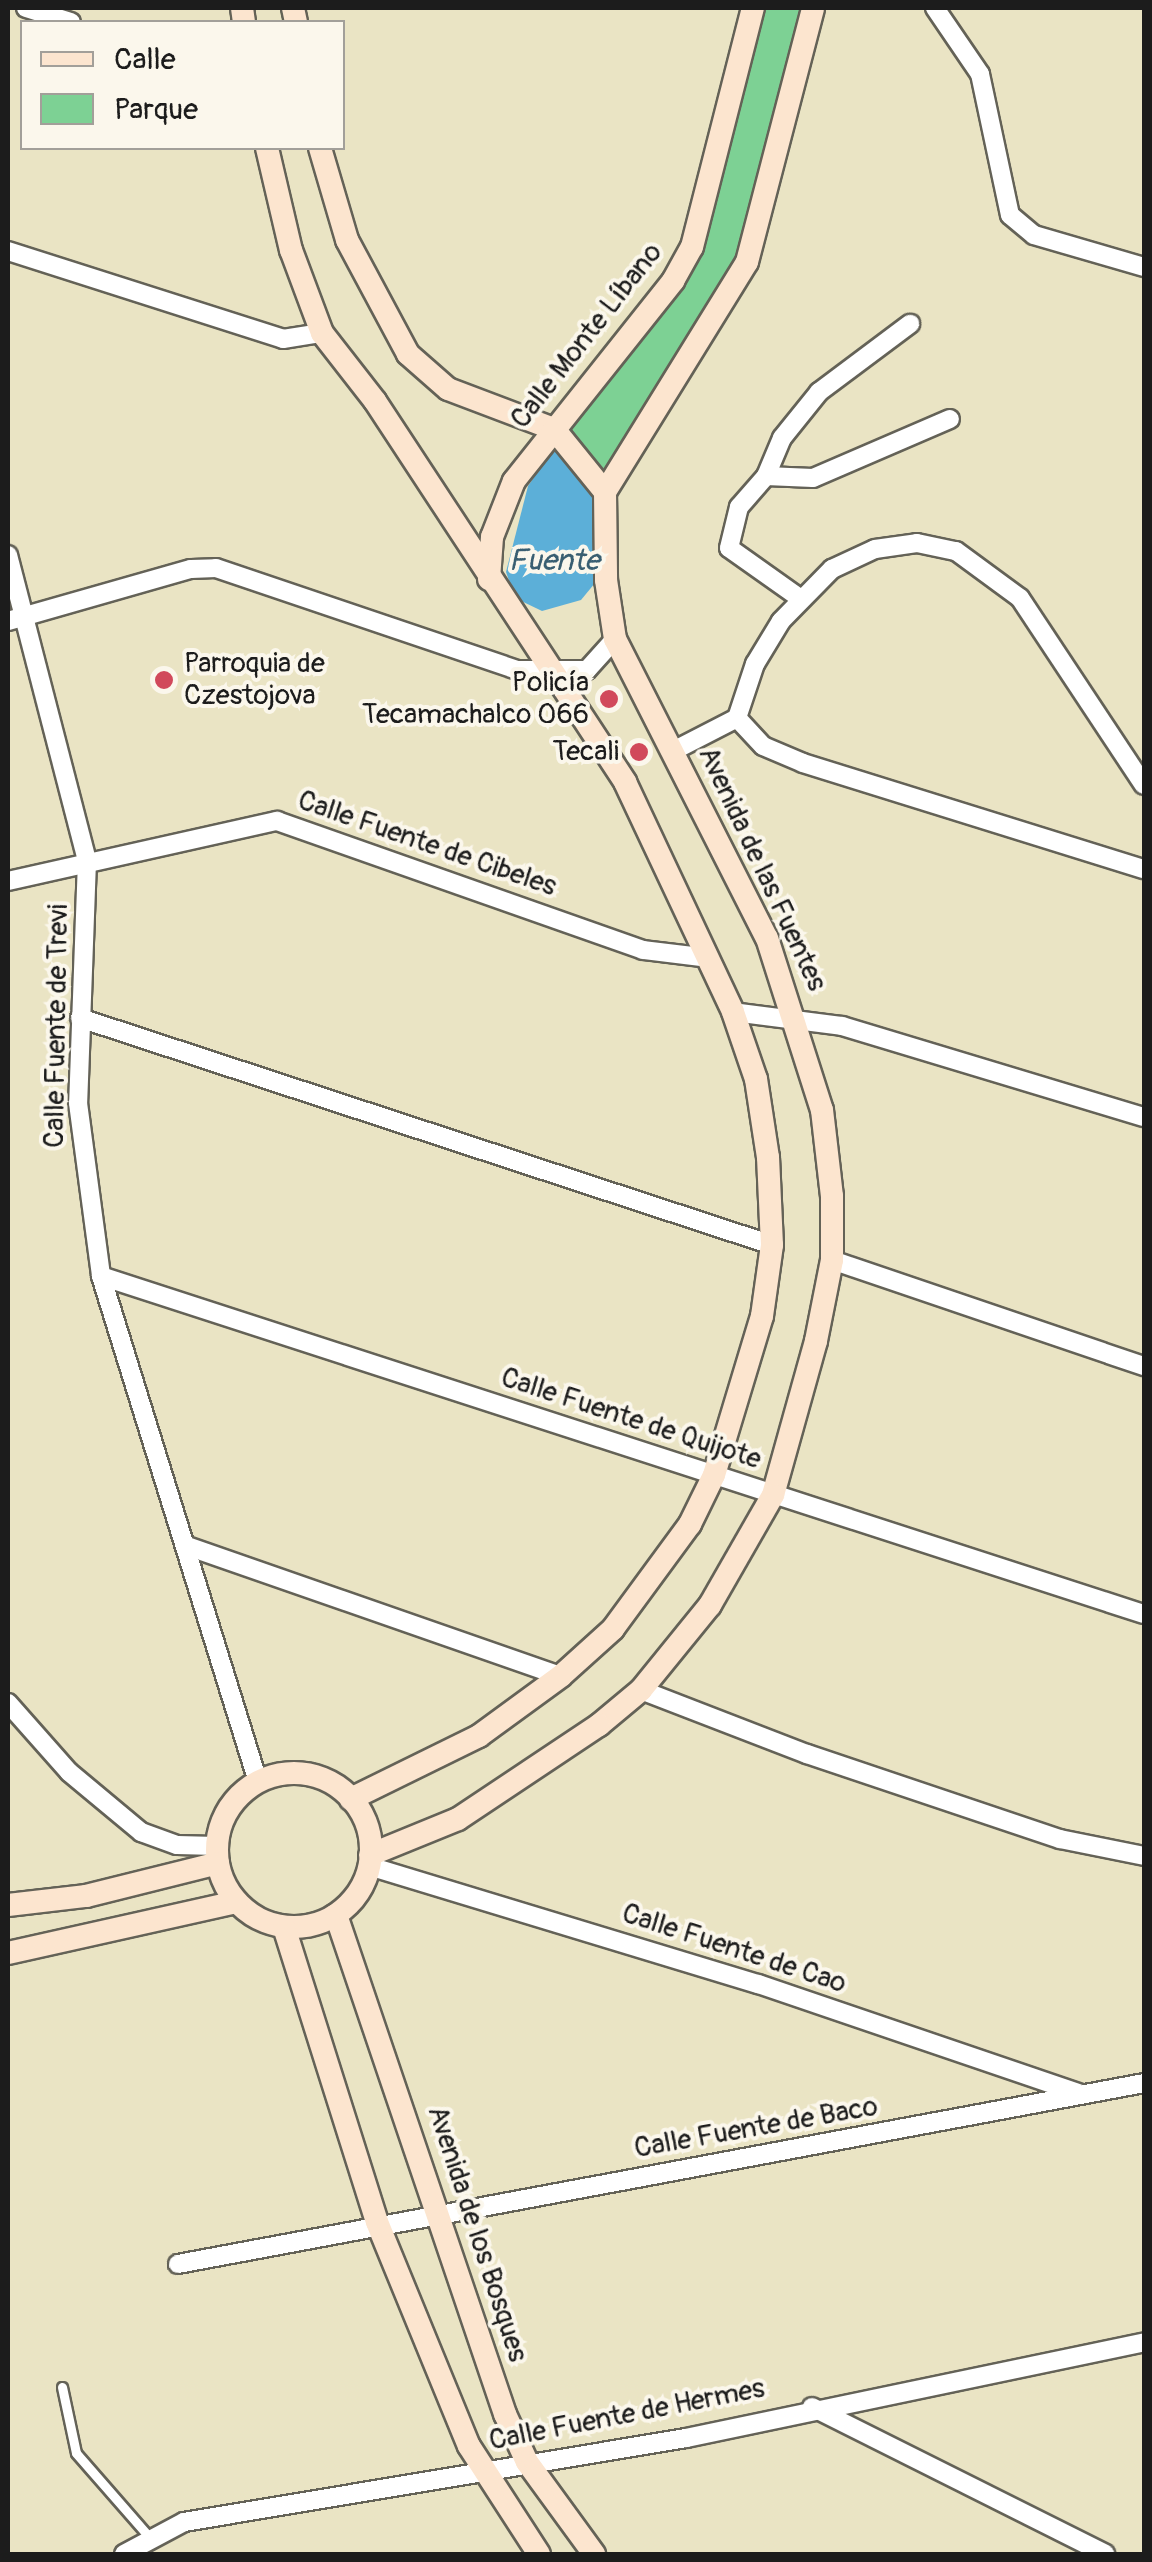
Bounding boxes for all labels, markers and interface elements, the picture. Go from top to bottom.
legend [20,20,345,150]
text: Calle [114,41,176,78]
text: Parque [114,91,198,128]
street label: Calle Monte Líbano [504,237,670,435]
water label: Fuente [509,543,599,579]
place label: Parroquia de Czestojova [184,647,325,713]
place label: Policía Tecamachalco 066 [362,666,589,732]
marker: Parroquia de Czestojova [153,669,175,691]
marker: Policía Tecamachalco 066 [598,688,620,710]
place label: Tecali [552,735,619,769]
marker: Tecali [628,741,650,763]
street label: Avenida de las Fuentes [691,742,833,996]
street label: Calle Fuente de Cibeles [293,784,561,904]
street label: Calle Fuente de Trevi [38,904,76,1148]
street label: Calle Fuente de Quijote [497,1361,765,1477]
street label: Calle Fuente de Cao [618,1897,850,2001]
street label: Calle Fuente de Baco [632,2090,880,2166]
street label: Avenida de los Bosques [420,2102,534,2366]
street label: Calle Fuente de Hermes [486,2372,768,2458]

